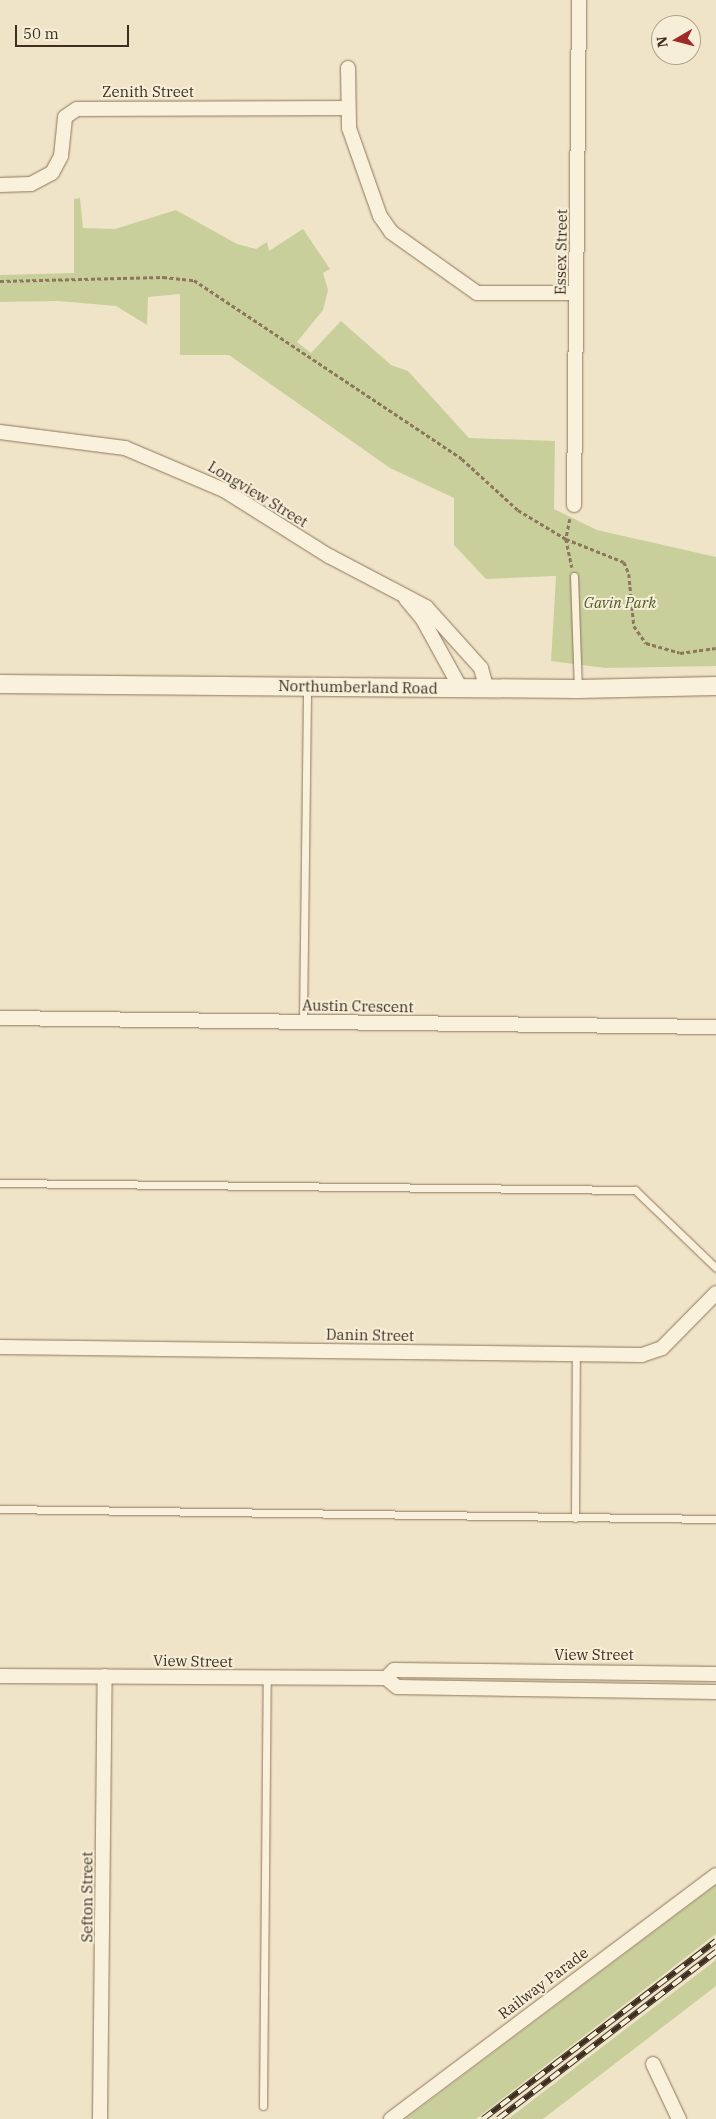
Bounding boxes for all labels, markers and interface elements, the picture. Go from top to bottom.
scale bar [18,15,131,47]
north arrow [651,15,701,65]
text: 50 m [23,24,59,43]
text: N [652,35,672,49]
street label: Zenith Street [102,83,194,101]
street label: Essex Street [551,209,571,295]
street label: Longview Street [205,457,311,531]
park label: Gavin Park [584,594,656,612]
street label: Northumberland Road [278,677,438,697]
street label: Austin Crescent [302,996,414,1016]
street label: Danin Street [326,1325,414,1345]
street label: View Street [554,1646,634,1664]
street label: View Street [153,1651,233,1671]
street label: Sefton Street [78,1852,96,1942]
street label: Railway Parade [494,1943,592,2023]

